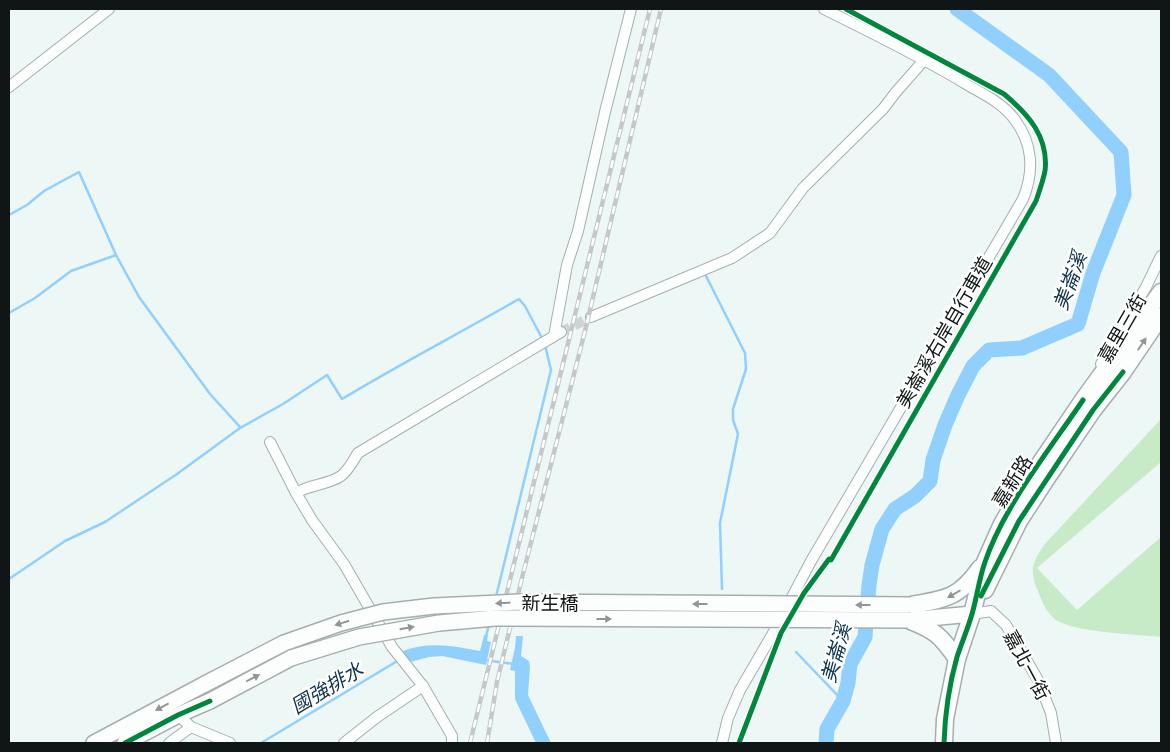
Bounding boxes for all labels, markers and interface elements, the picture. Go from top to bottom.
water label: 美崙溪 [1048,246,1093,313]
street label: 美崙溪右岸自行車道 [892,252,997,412]
street label: 嘉里三街 [1093,290,1151,367]
one-way arrow [1137,337,1147,351]
street label: 嘉新路 [988,451,1037,512]
one-way arrow [947,590,962,598]
street label: 新生橋 [521,592,579,615]
one-way arrow [494,599,510,607]
one-way arrow [692,600,708,608]
one-way arrow [854,601,870,609]
one-way arrow [596,615,612,623]
water label: 美崙溪 [816,618,857,685]
one-way arrow [334,619,350,627]
one-way arrow [399,624,415,632]
street label: 嘉北一街 [999,626,1055,704]
water label: 國強排水 [287,657,368,719]
one-way arrow [246,674,260,682]
one-way arrow [154,703,169,711]

